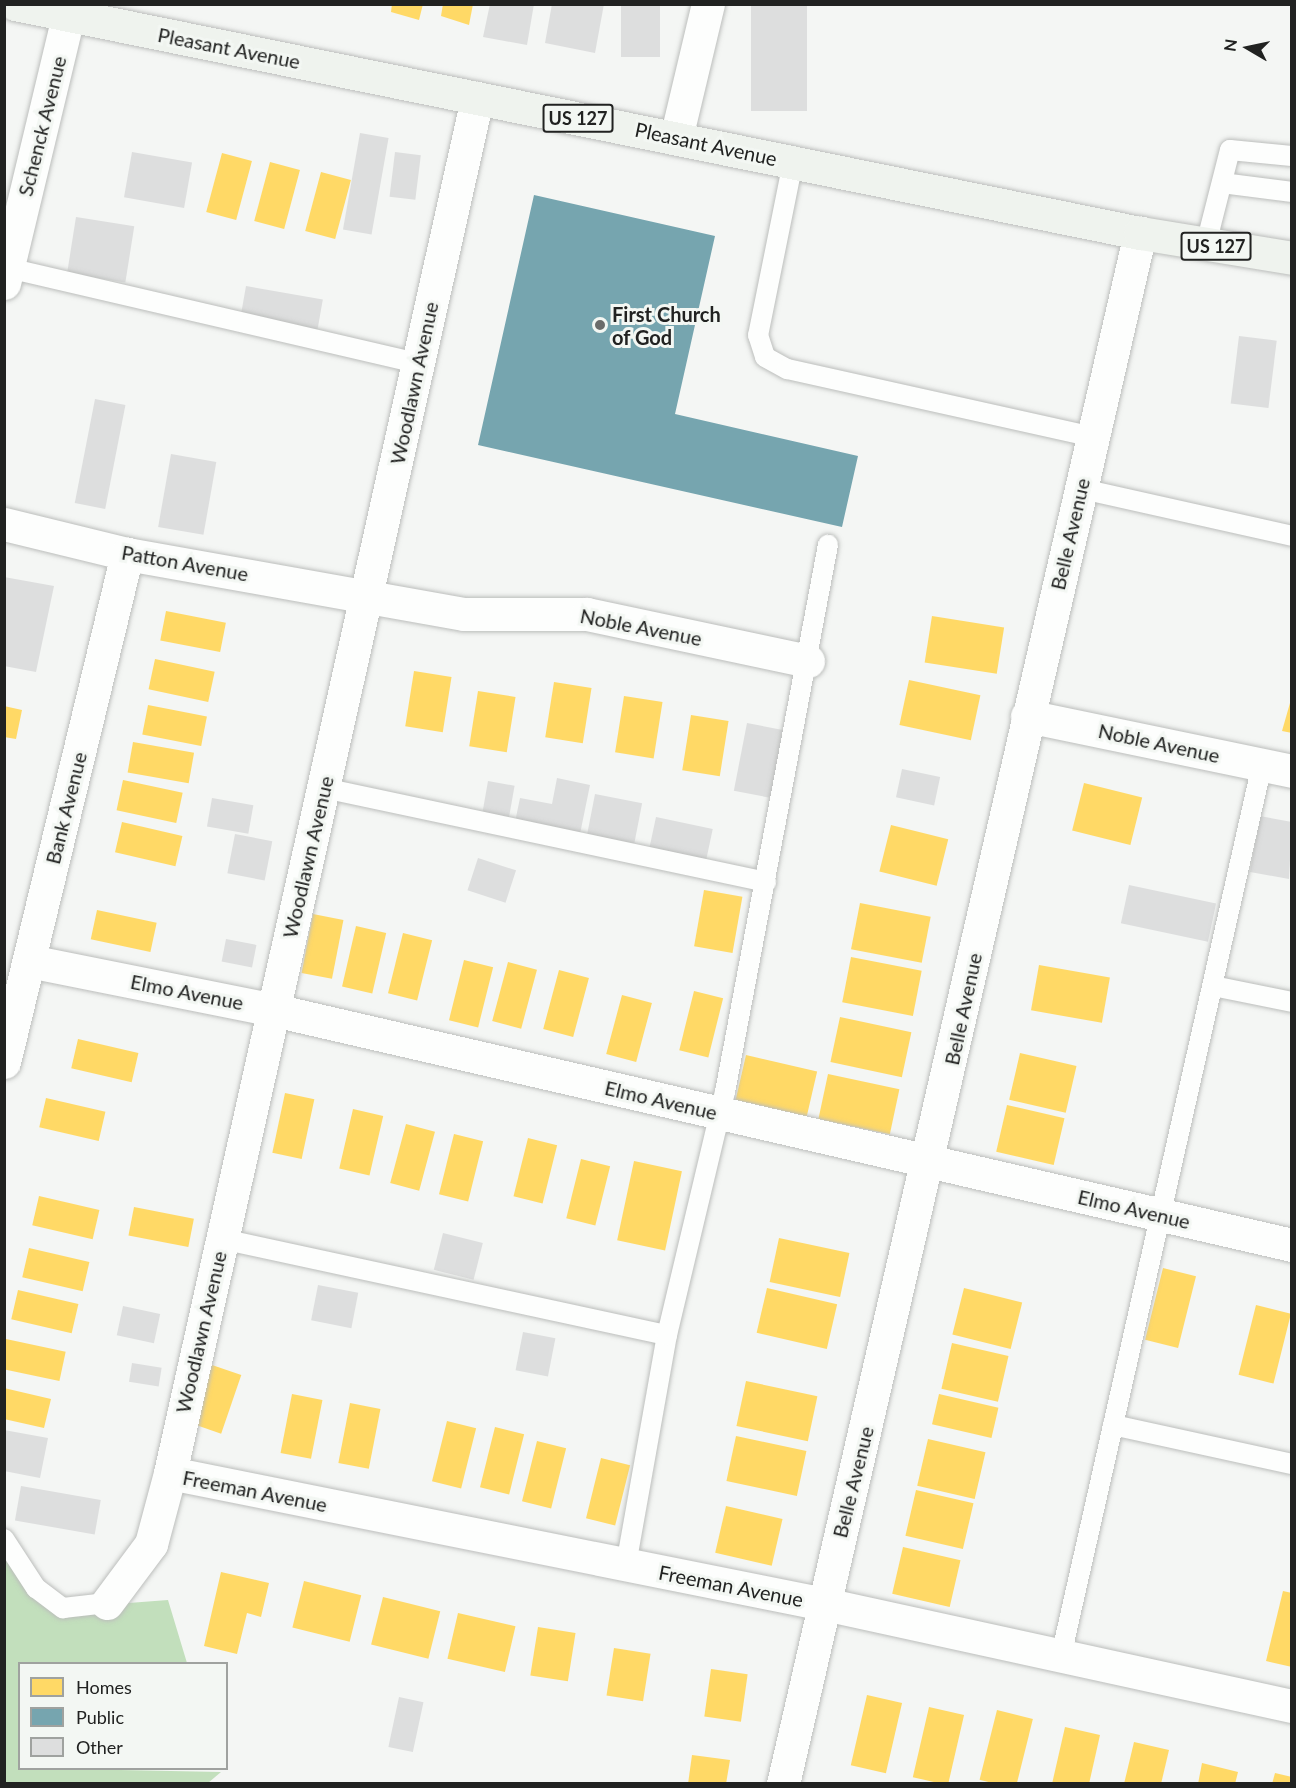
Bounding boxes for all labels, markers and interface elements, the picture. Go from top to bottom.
north arrow [1218,18,1278,78]
street label: Pleasant Avenue [155,22,303,74]
text: N [1219,38,1240,53]
street label: Schenck Avenue [13,53,71,199]
road number: US 127 [542,103,614,133]
street label: Pleasant Avenue [632,117,780,171]
road number: US 127 [1180,231,1252,261]
street label: Woodlawn Avenue [385,299,443,467]
place label: First Church of God [612,302,721,349]
marker: First Church of God [593,318,607,332]
street label: Belle Avenue [1045,475,1095,593]
street label: Patton Avenue [119,540,251,586]
street label: Noble Avenue [578,603,704,651]
street label: Noble Avenue [1096,718,1222,768]
street label: Bank Avenue [40,749,92,867]
street label: Woodlawn Avenue [278,773,338,941]
street label: Belle Avenue [939,950,987,1068]
street label: Elmo Avenue [128,969,246,1015]
street label: Elmo Avenue [602,1075,720,1125]
street label: Elmo Avenue [1075,1184,1193,1234]
street label: Woodlawn Avenue [171,1248,231,1416]
street label: Belle Avenue [827,1423,879,1541]
street label: Freeman Avenue [180,1465,330,1517]
street label: Freeman Avenue [656,1560,806,1612]
legend [18,1662,228,1770]
text: Homes [76,1676,132,1698]
text: Public [76,1706,124,1728]
text: Other [76,1736,123,1758]

